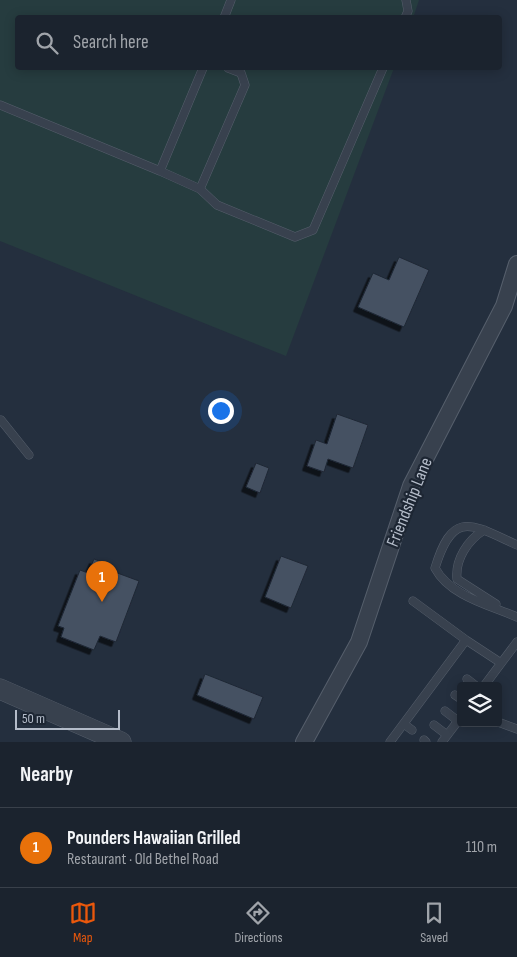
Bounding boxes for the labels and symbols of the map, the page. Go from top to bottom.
your location [208,398,234,424]
street label: Friendship Lane [382,455,437,550]
pin: 1 [86,561,118,602]
scale bar [15,707,120,730]

